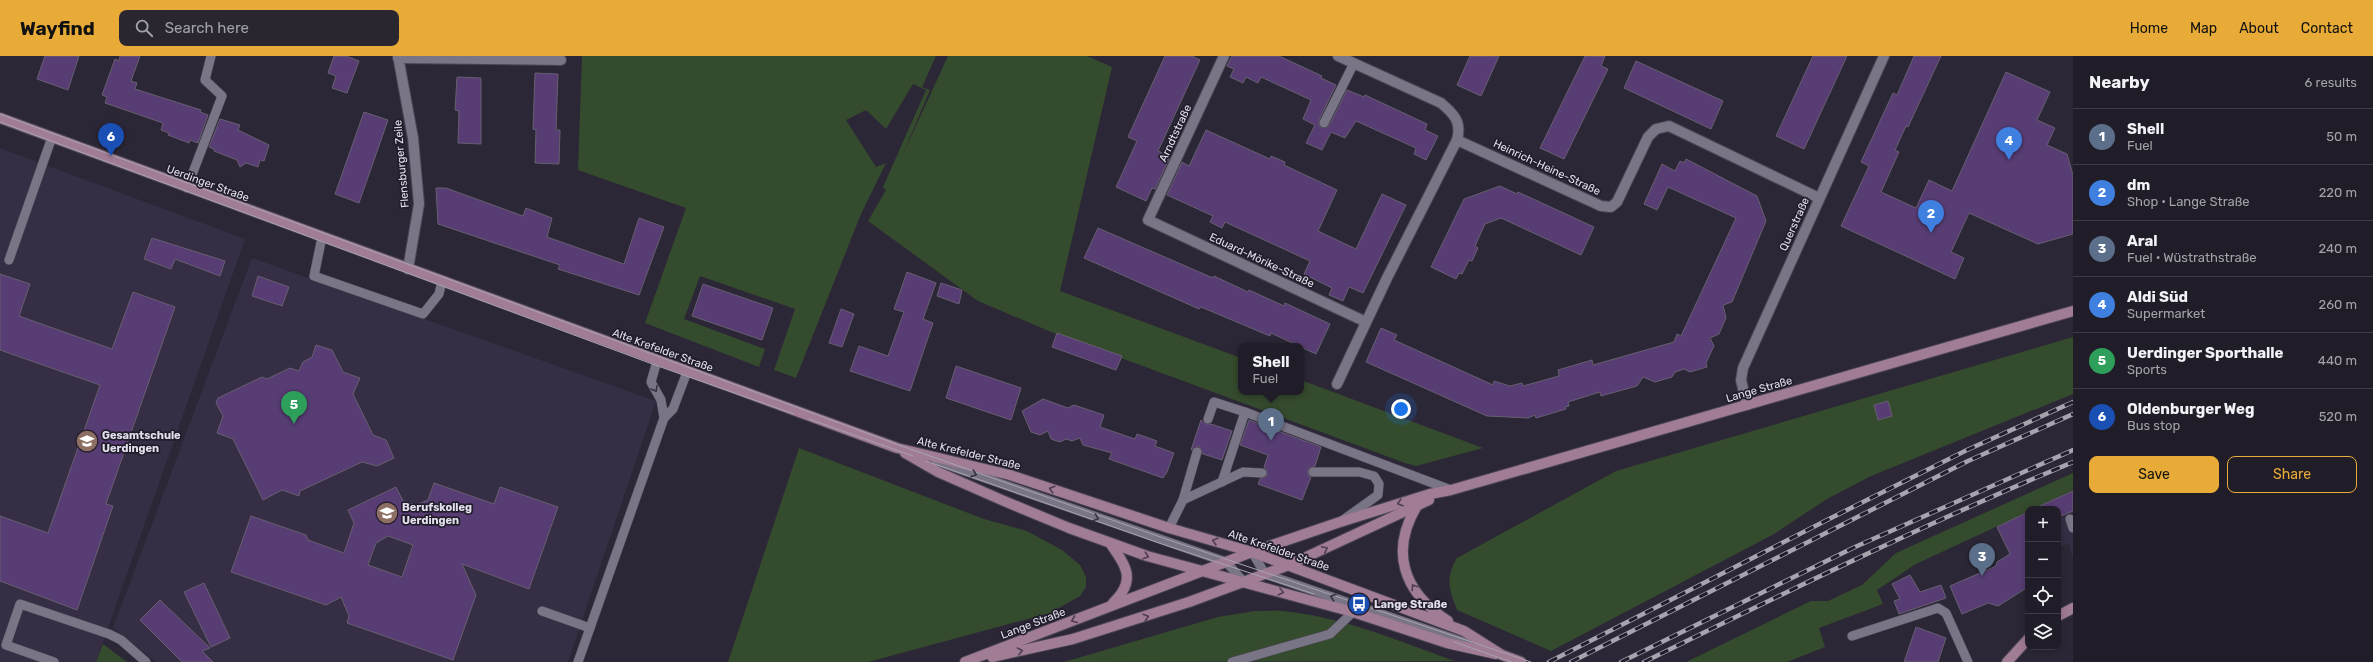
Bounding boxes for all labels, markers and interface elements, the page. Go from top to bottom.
search box [119,10,399,46]
text: Wayfind [20,17,95,40]
icon: search [133,17,155,39]
text: Search here [165,19,249,37]
text: Home [2130,20,2168,37]
text: Map [2190,20,2217,37]
text: About [2239,20,2279,37]
text: Contact [2301,20,2353,37]
text: Nearby [2089,72,2150,92]
text: 6 results [2305,75,2357,90]
street label: Arndtstraße [1157,102,1194,164]
street label: Flensburger Zeile [391,119,412,208]
text: Shell [2127,120,2164,138]
pin: 6 [98,123,124,156]
pin: 4 [1996,127,2022,160]
text: 1 [2099,129,2105,144]
text: 50 m [2326,129,2357,144]
street label: Heinrich-Heine-Straße [1491,137,1602,198]
text: Fuel [2127,138,2153,153]
street label: Uerdinger Straße [165,162,251,204]
text: dm [2127,176,2150,194]
text: 2 [2098,185,2106,200]
text: 220 m [2319,185,2357,200]
text: Shop · Lange Straße [2127,194,2250,209]
street label: Querstraße [1777,195,1812,253]
pin: 2 [1918,200,1944,233]
street label: Eduard-Mörike-Straße [1207,230,1316,290]
text: Aral [2127,232,2158,250]
text: 3 [2098,241,2106,256]
text: 240 m [2318,241,2357,256]
text: Fuel · Wüstrathstraße [2127,250,2257,265]
text: Aldi Süd [2127,288,2188,306]
text: 4 [2098,297,2106,312]
text: 260 m [2319,297,2357,312]
text: Supermarket [2127,306,2205,321]
street label: Alte Krefelder Straße [611,326,715,375]
popup [1238,343,1304,395]
text: Uerdinger Sporthalle [2127,344,2284,362]
text: Shell [1252,353,1290,371]
text: 5 [2098,353,2106,368]
text: 440 m [2318,353,2357,368]
text: Sports [2127,362,2167,377]
text: Fuel [1252,371,1278,386]
street label: Lange Straße [1725,374,1794,405]
one-way arrow [651,385,658,392]
pin: 5 [281,391,307,424]
your location [1391,399,1411,419]
text: Oldenburger Weg [2127,400,2254,418]
pin: 1 [1258,408,1284,441]
text: 6 [2098,409,2106,424]
text: 520 m [2319,409,2357,424]
text: Bus stop [2127,418,2180,433]
school or university icon: Gesamtschule Uerdingen [74,428,100,454]
place label: Gesamtschule Uerdingen [102,429,181,455]
street label: Alte Krefelder Straße [916,434,1022,473]
button: Save [2089,456,2219,493]
button: Share [2227,456,2357,493]
one-way arrow [970,470,977,478]
one-way arrow [1049,485,1056,494]
one-way arrow [1397,498,1404,507]
school or university icon: Berufskolleg Uerdingen [374,500,400,526]
place label: Berufskolleg Uerdingen [402,501,472,527]
map controls [2025,506,2061,650]
button: + [2025,506,2061,542]
one-way arrow [1093,513,1100,521]
street label: Alte Krefelder Straße [1226,527,1331,574]
one-way arrow [1211,537,1218,546]
button: − [2025,542,2061,578]
pin: 3 [1969,543,1995,576]
one-way arrow [1320,546,1328,554]
one-way arrow [1143,551,1150,559]
button: locate [2025,578,2061,614]
one-way arrow [1411,584,1418,591]
one-way arrow [1278,587,1285,595]
bus stop icon: Lange Straße [1346,591,1372,617]
one-way arrow [1329,593,1336,602]
place label: Lange Straße [1374,598,1448,611]
street label: Lange Straße [999,605,1067,642]
one-way arrow [1142,613,1149,622]
button: layers [2025,614,2061,650]
one-way arrow [1071,615,1078,623]
one-way arrow [1017,647,1023,655]

